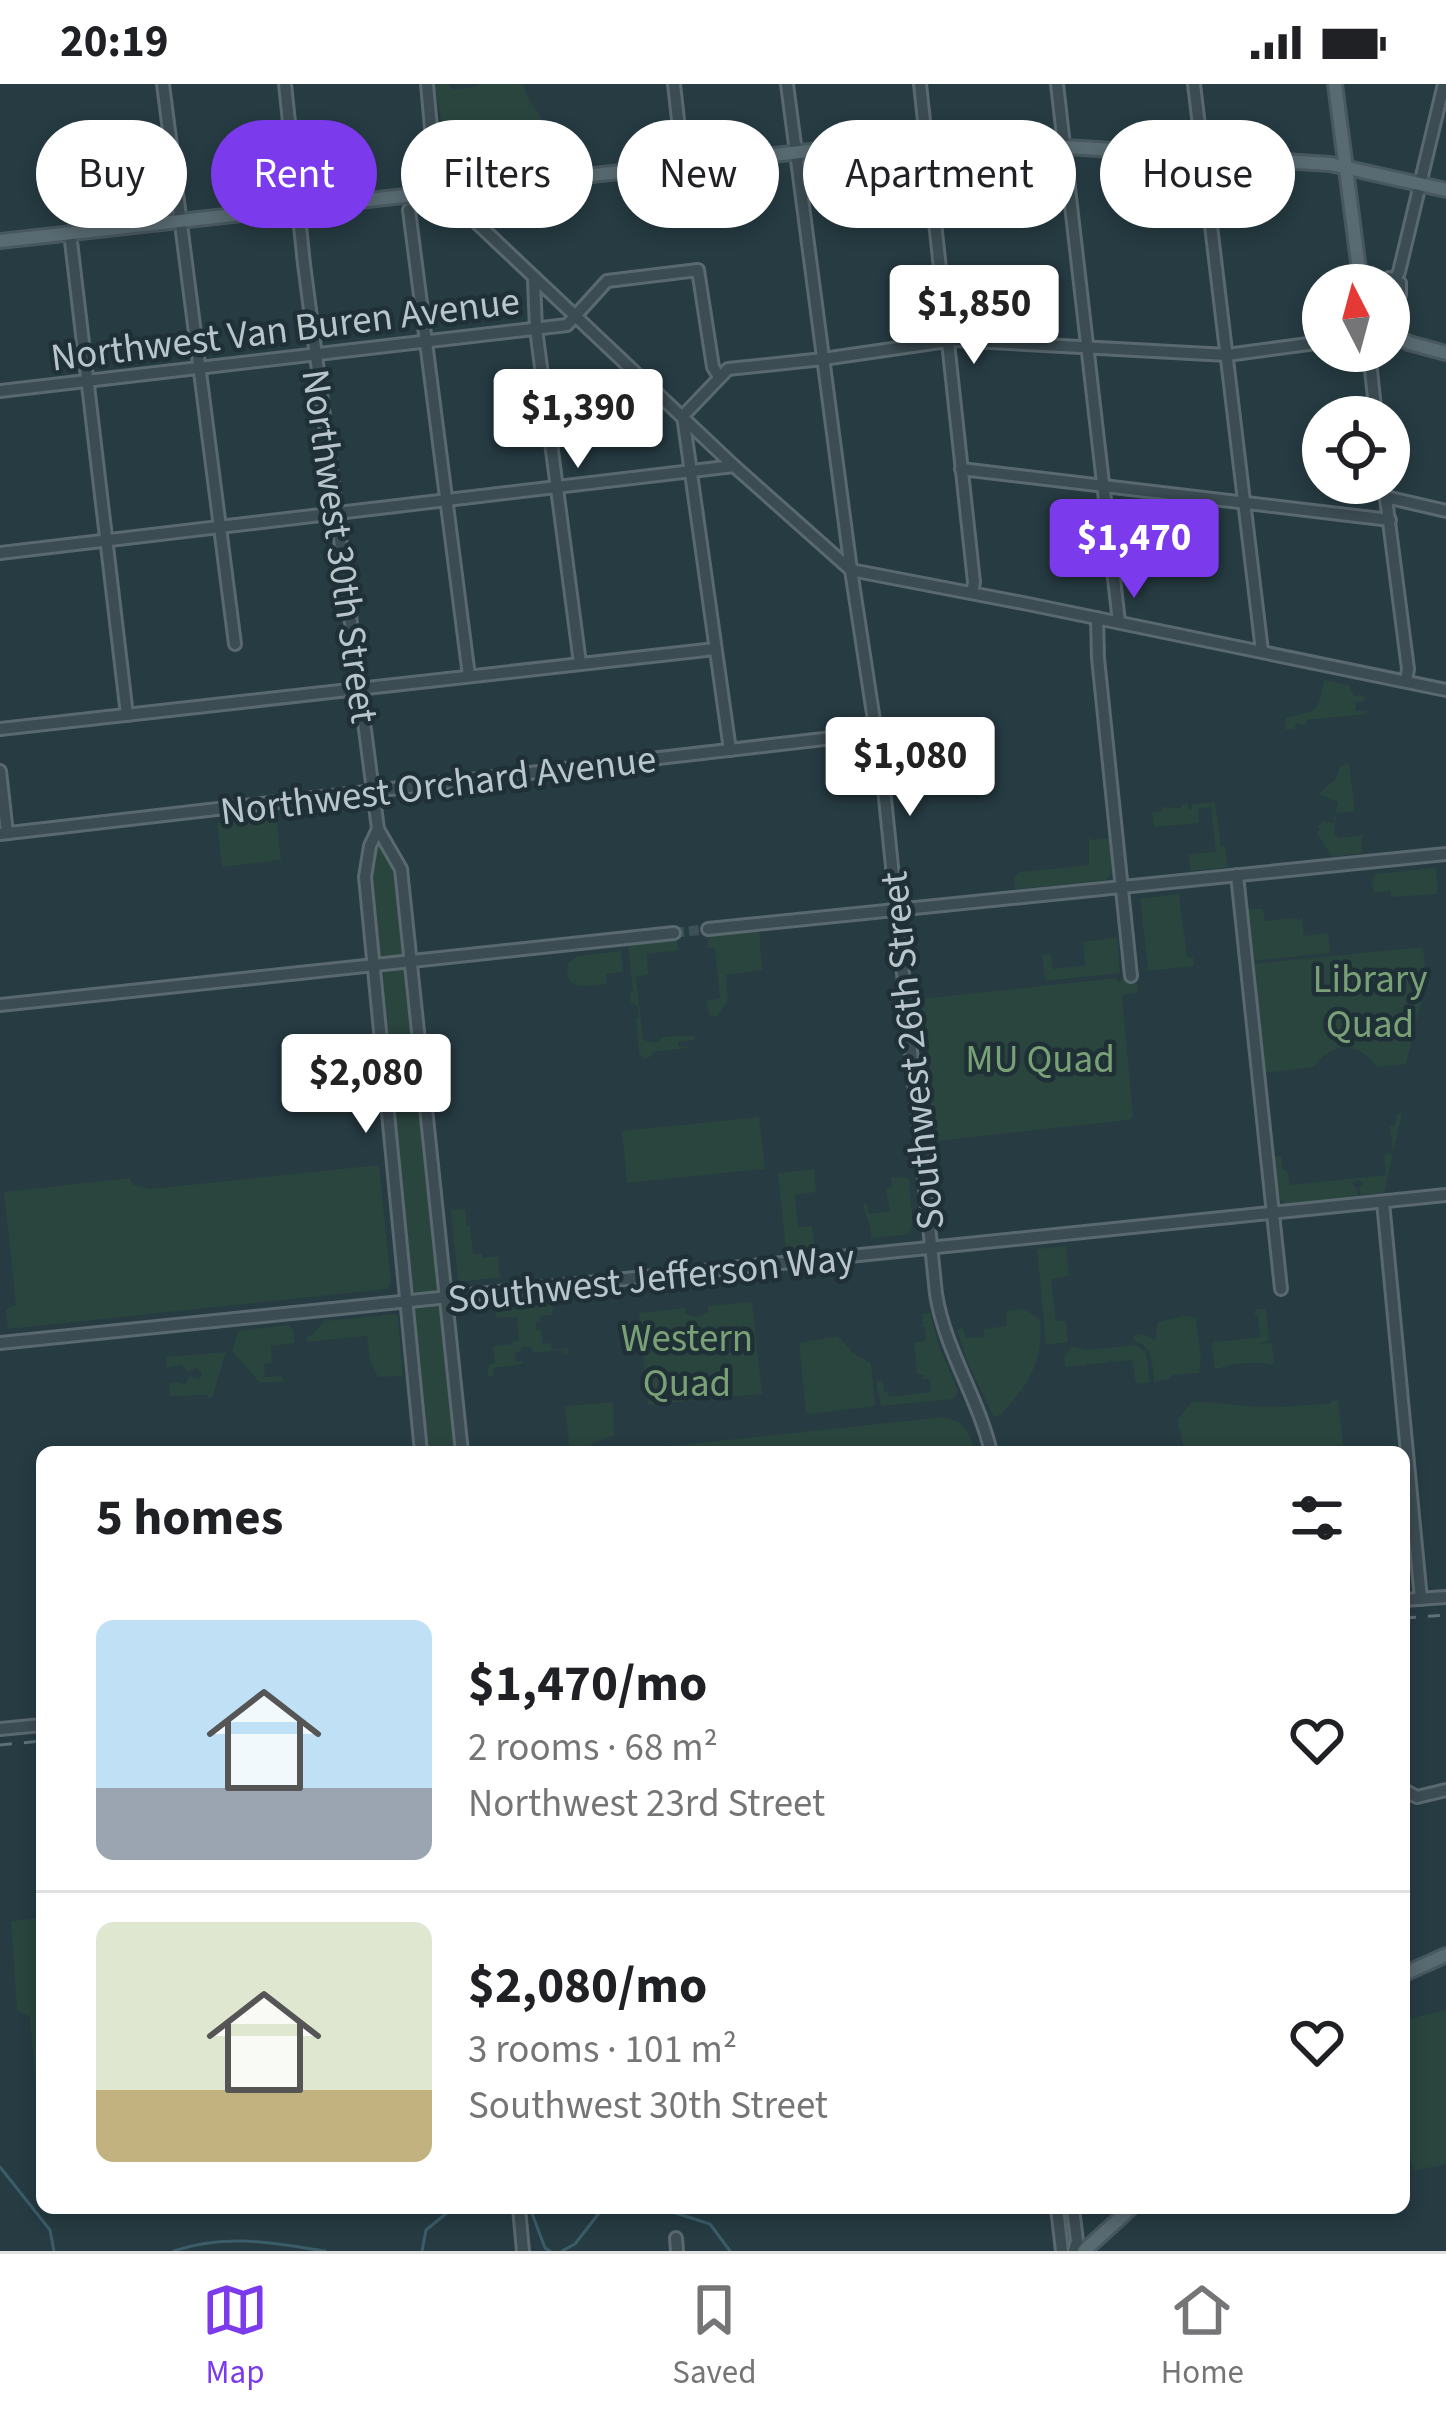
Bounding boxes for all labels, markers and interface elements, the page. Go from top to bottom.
text: 20:19 [60,10,169,74]
chip: Buy [36,120,187,228]
chip: Rent [211,120,377,228]
chip: Filters [401,120,593,228]
chip: New [617,120,779,228]
chip: Apartment [803,120,1076,228]
chip: House [1100,120,1295,228]
north arrow [1302,264,1410,372]
map controls [1302,264,1410,504]
pin: $1,850 [876,265,1072,367]
street label: Northwest Van Buren Avenue [48,273,523,387]
text: $1,850 [917,276,1031,332]
street label: Northwest 30th Street [286,366,392,727]
pin: $1,390 [480,369,676,471]
text: $1,390 [521,380,635,436]
button: locate [1302,396,1410,504]
pin: $1,470 [1036,499,1232,601]
text: $1,470 [1077,510,1191,566]
pin: $1,080 [812,717,1008,819]
text: $1,080 [853,728,967,784]
street label: Northwest Orchard Avenue [217,731,659,841]
street label: Southwest 26th Street [866,869,960,1233]
park label: Library Quad [1312,952,1428,1053]
park label: MU Quad [965,1032,1115,1088]
pin: $2,080 [268,1034,464,1136]
text: $2,080 [309,1045,423,1101]
street label: Southwest Jefferson Way [445,1230,857,1328]
park label: Western Quad [621,1311,753,1412]
text: 5 homes [96,1482,283,1554]
icon: filters [1284,1485,1350,1551]
text: $1,470/mo [468,1648,707,1720]
icon: home [192,1668,336,1812]
icon: heart [1284,1707,1350,1773]
text: 2 rooms · 68 m² [468,1720,718,1776]
text: Northwest 23rd Street [468,1776,825,1832]
text: $2,080/mo [468,1950,707,2022]
icon: home [192,1970,336,2114]
icon: heart [1284,2009,1350,2075]
text: 3 rooms · 101 m² [468,2022,737,2078]
text: Southwest 30th Street [468,2078,828,2134]
tab: Map [202,2277,268,2396]
tab: Saved [672,2277,757,2396]
tab: Home [1161,2277,1244,2396]

